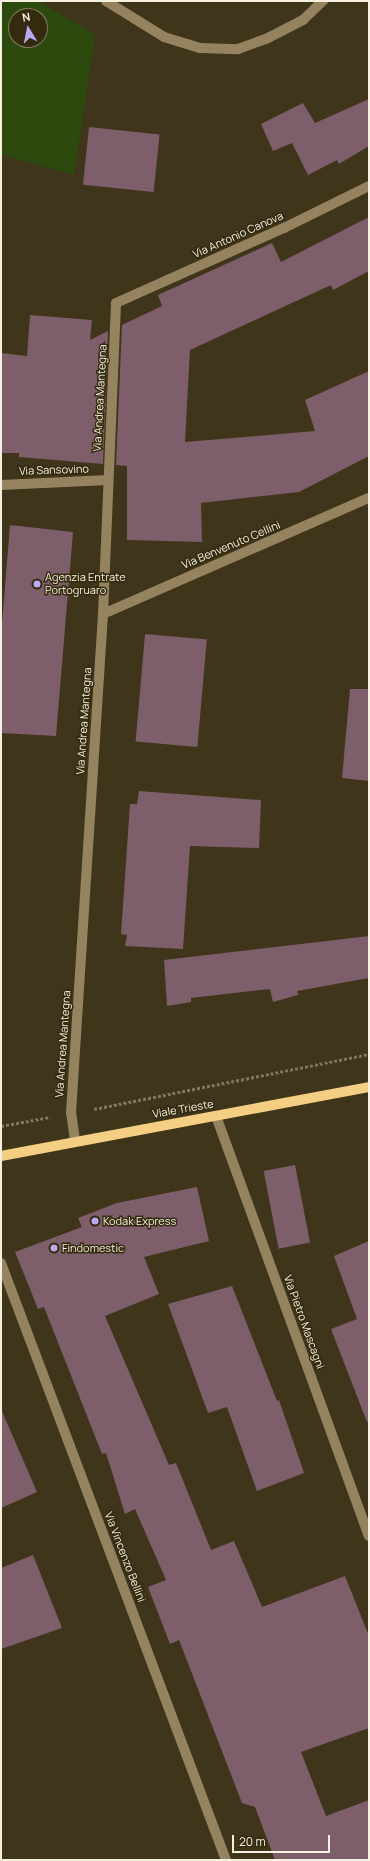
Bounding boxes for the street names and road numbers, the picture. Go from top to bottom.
street label: Via Antonio Canova [191,209,285,261]
street label: Via Andrea Mantegna [91,344,109,452]
street label: Via Sansovino [19,462,89,478]
street label: Via Benvenuto Cellini [180,518,282,572]
street label: Via Andrea Mantegna [74,667,94,775]
street label: Via Andrea Mantegna [53,990,73,1098]
street label: Viale Trieste [151,1097,215,1121]
street label: Via Pietro Mascagni [281,1273,327,1371]
street label: Via Vincenzo Bellini [102,1510,148,1604]

